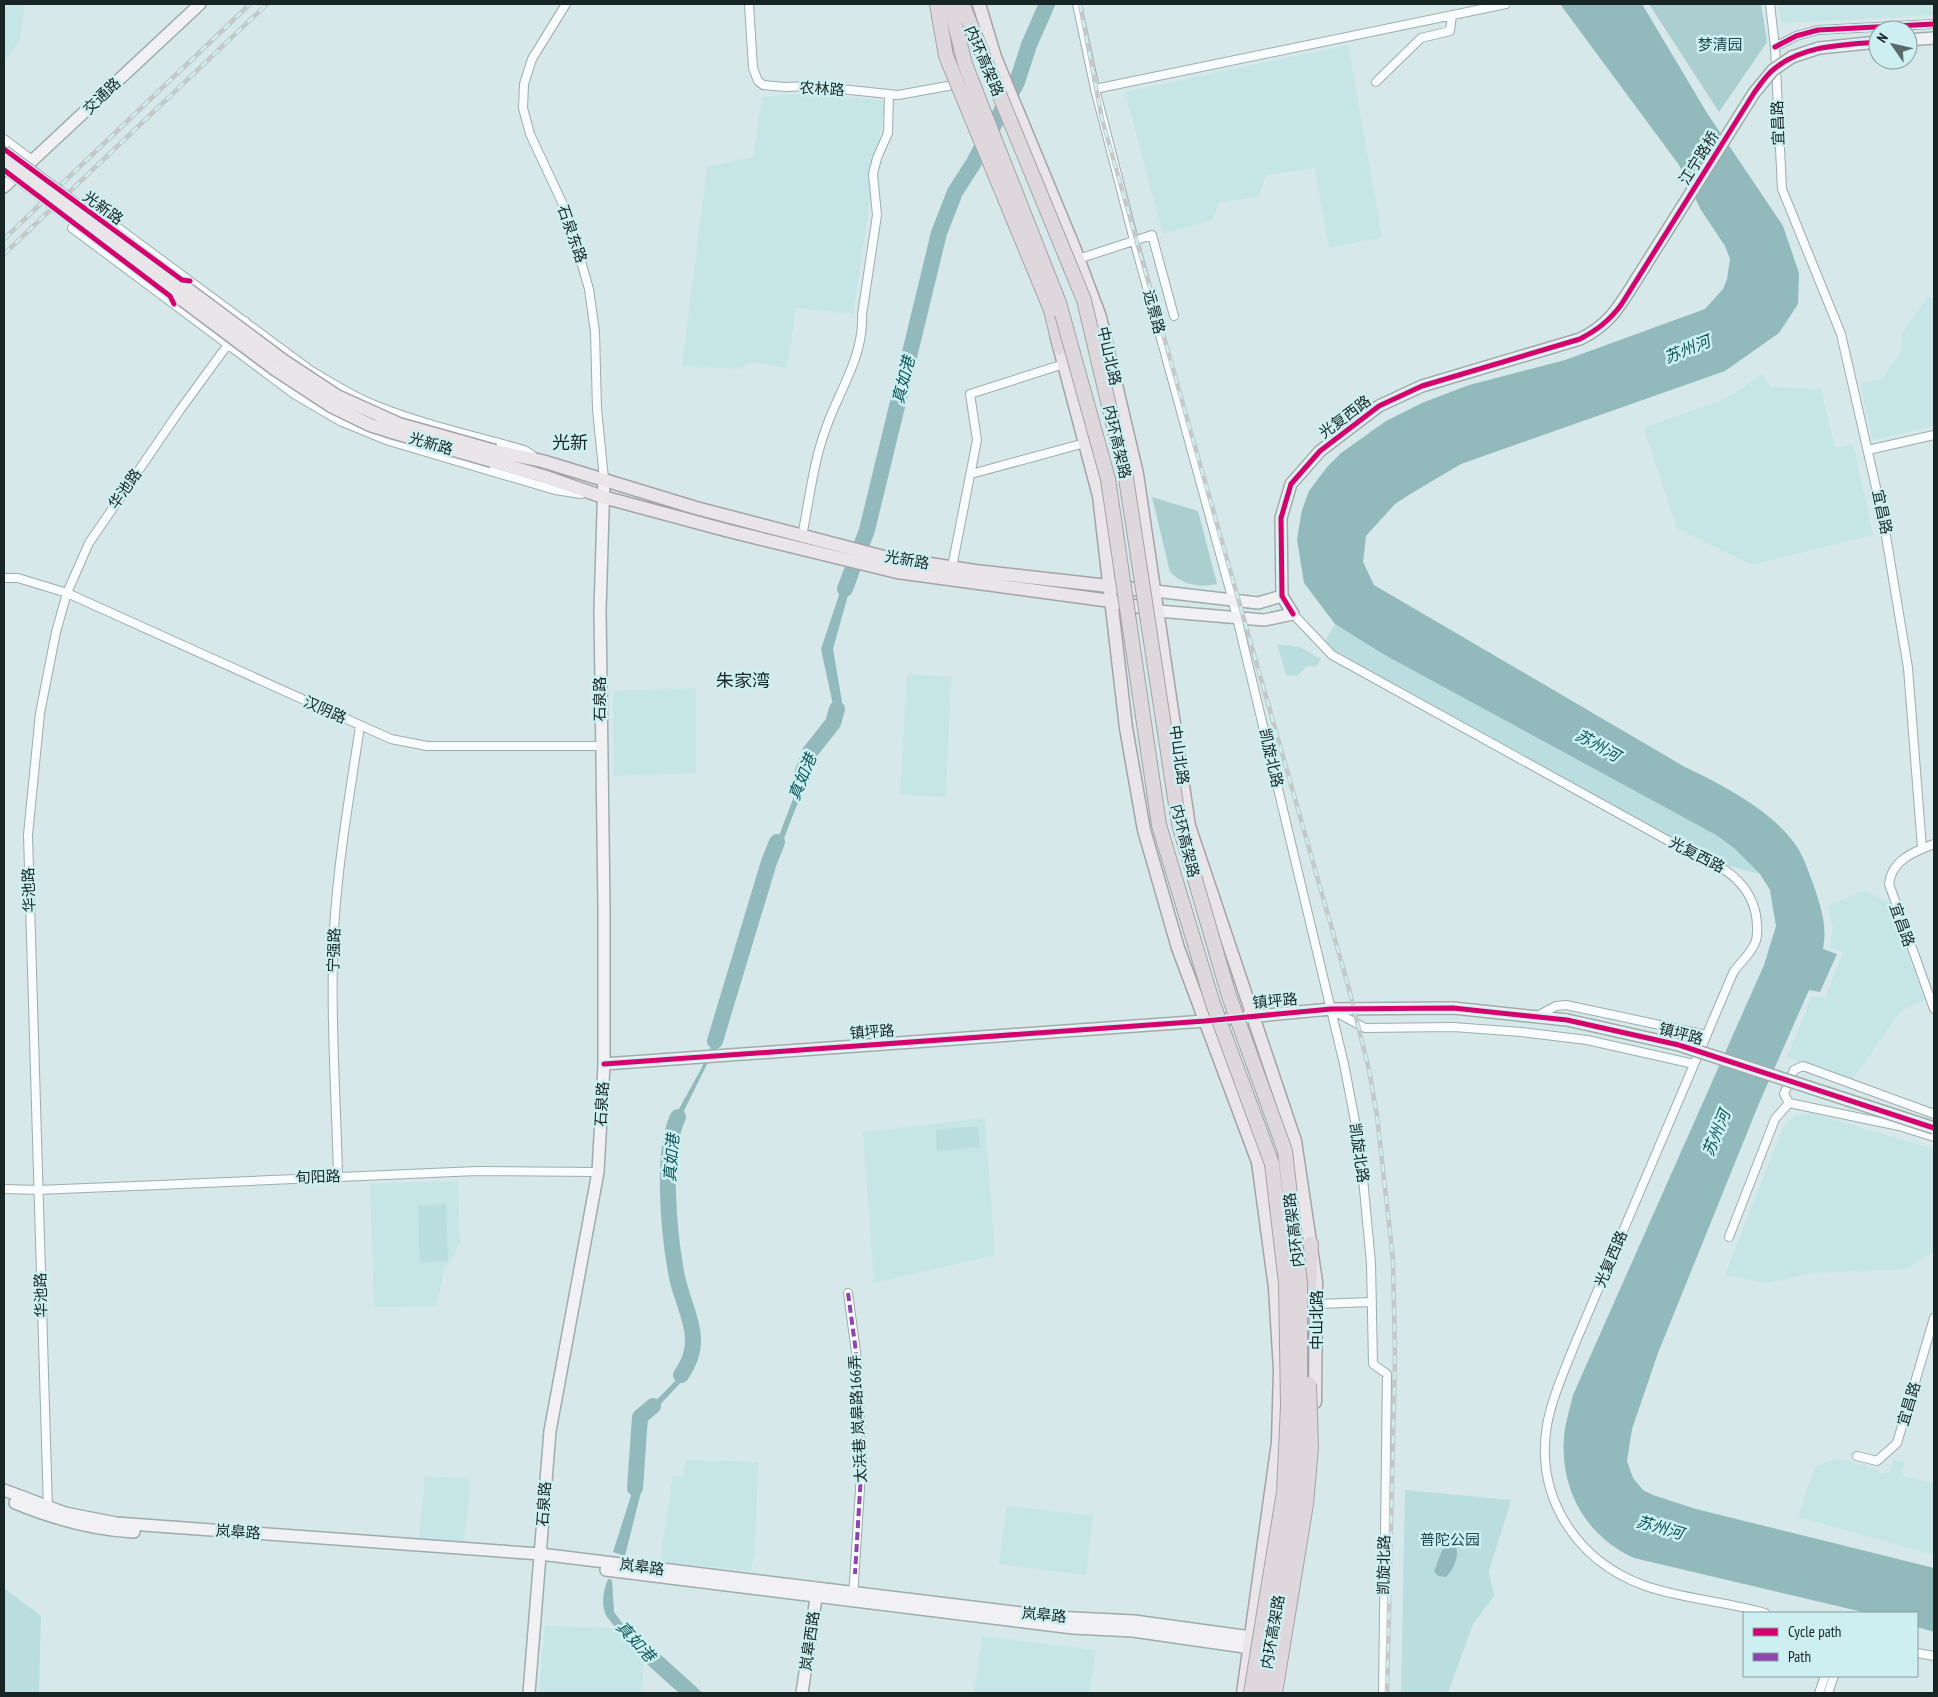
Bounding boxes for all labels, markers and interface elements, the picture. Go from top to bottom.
north arrow [1868,20,1918,70]
street label: 内环高架路 [961,23,1008,99]
text: N [1873,30,1892,46]
park label: 梦清园 [1697,35,1743,54]
street label: 交通路 [79,73,124,118]
street label: 农林路 [799,78,845,99]
street label: 宜昌路 [1767,100,1788,146]
street label: 江宁路桥 [1675,127,1723,188]
street label: 光新路 [80,187,127,229]
street label: 石泉东路 [554,202,591,265]
street label: 远景路 [1139,288,1169,336]
street label: 中山北路 [1093,325,1125,387]
water label: 苏州河 [1661,330,1716,367]
water label: 真如港 [887,352,919,406]
street label: 光复西路 [1315,391,1374,442]
street label: 内环高架路 [1100,403,1135,481]
street label: 光新路 [407,428,455,459]
district label: 光新 [552,431,588,454]
street label: 华池路 [104,465,145,513]
street label: 宜昌路 [1869,488,1896,536]
street label: 光新路 [883,546,931,573]
district label: 朱家湾 [716,669,770,692]
street label: 石泉路 [590,676,609,722]
street label: 汉阴路 [301,692,350,727]
street label: 中山北路 [1166,724,1193,786]
water label: 苏州河 [1572,725,1626,767]
street label: 凯旋北路 [1255,727,1287,789]
water label: 真如港 [784,749,821,803]
street label: 内环高架路 [1167,802,1204,880]
street label: 光复西路 [1666,832,1728,877]
street label: 华池路 [18,867,39,913]
street label: 宜昌路 [1886,900,1919,949]
street label: 宁强路 [323,927,344,973]
street label: 镇坪路 [1252,989,1298,1012]
street label: 镇坪路 [1657,1019,1705,1049]
street label: 镇坪路 [849,1020,895,1043]
street label: 石泉路 [591,1081,612,1127]
water label: 苏州河 [1698,1104,1735,1159]
street label: 凯旋北路 [1346,1122,1373,1184]
water label: 真如港 [659,1131,683,1183]
street label: 旬阳路 [295,1166,341,1187]
street label: 内环高架路 [1280,1192,1308,1268]
street label: 光复西路 [1590,1227,1631,1290]
street label: 华池路 [31,1272,50,1318]
street label: 中山北路 [1307,1290,1326,1350]
street label: 太浜巷 岚皋路166弄 [845,1354,870,1484]
street label: 宜昌路 [1893,1380,1924,1428]
street label: 石泉路 [532,1481,555,1527]
water label: 苏州河 [1634,1511,1689,1544]
street label: 岚皋路 [215,1520,261,1543]
park label: 普陀公园 [1420,1530,1480,1549]
street label: 凯旋北路 [1373,1535,1394,1595]
street label: 岚皋路 [619,1554,666,1579]
street label: 内环高架路 [1257,1593,1288,1671]
street label: 岚皋路 [1021,1603,1067,1626]
street label: 岚皋西路 [796,1610,823,1672]
legend [1743,1612,1918,1677]
water label: 真如港 [612,1617,661,1667]
text: Cycle path [1788,1622,1841,1641]
text: Path [1788,1647,1811,1666]

